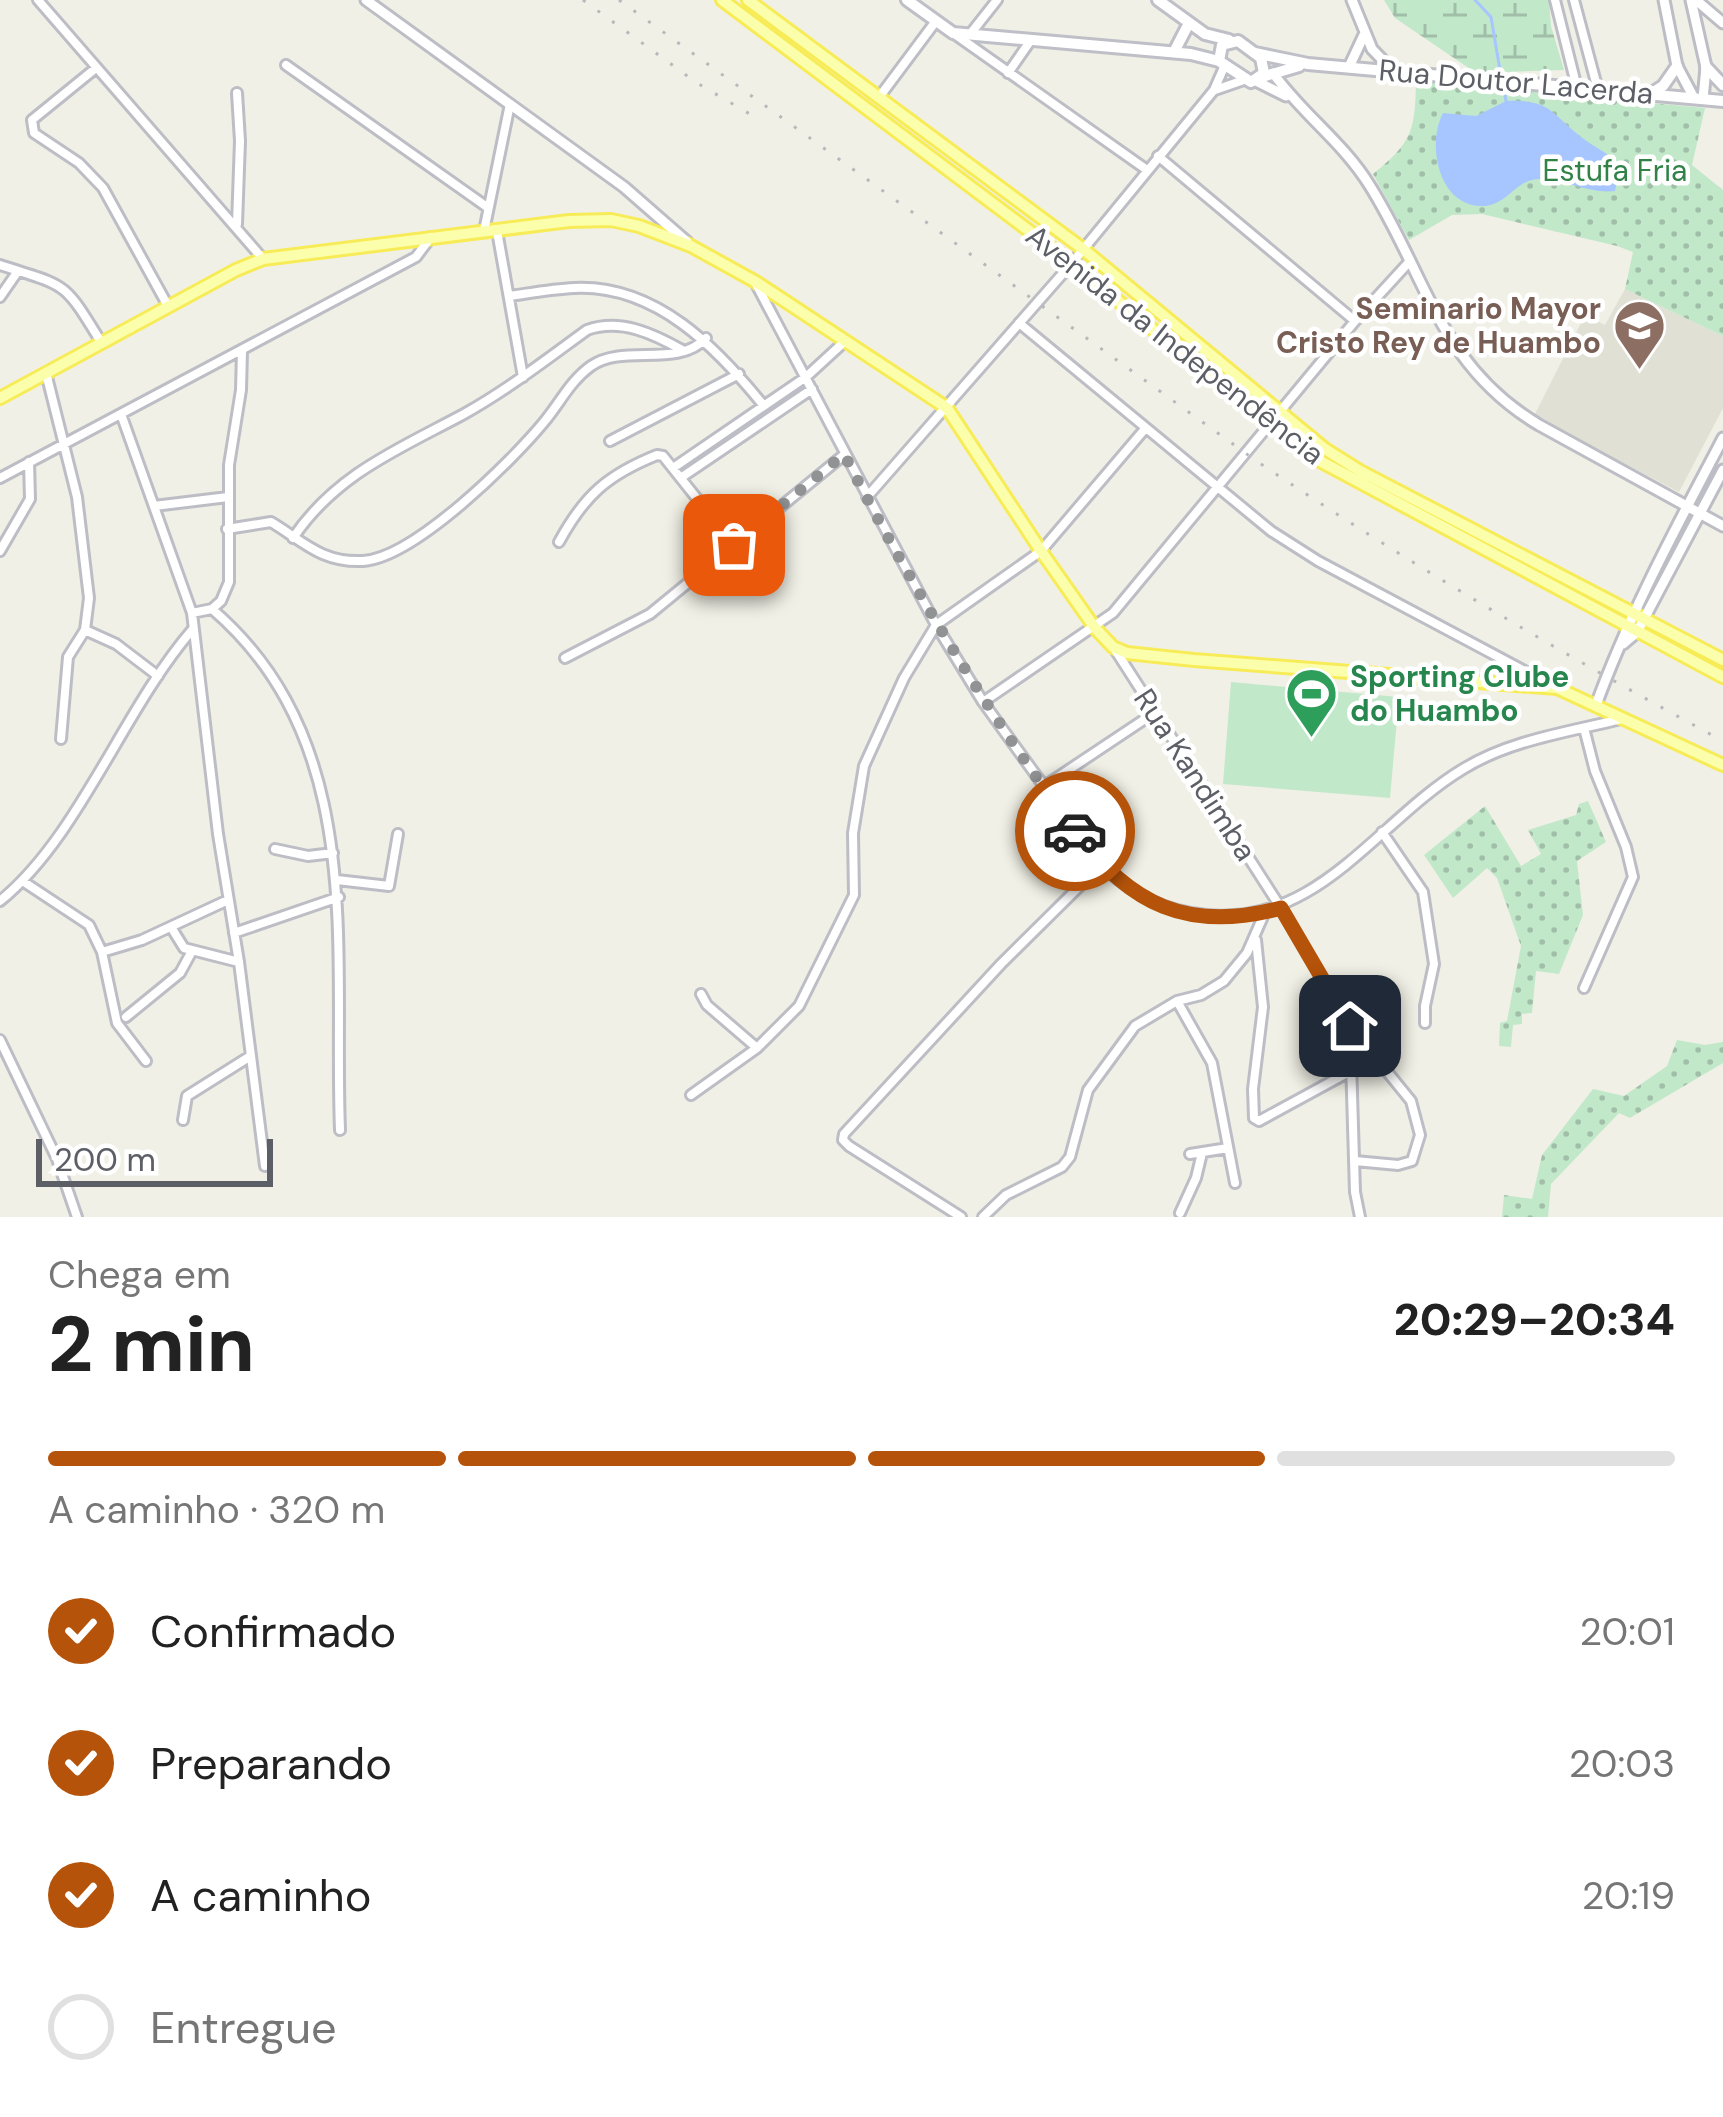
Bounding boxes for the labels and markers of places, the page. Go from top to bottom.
place label: Seminario Mayor Cristo Rey de Huambo [1276,289,1601,362]
school or university icon: Seminario Mayor Cristo Rey de Huambo [1612,298,1668,372]
pin [683,494,785,596]
place label: Sporting Clube do Huambo [1350,657,1569,730]
sports icon: Sporting Clube do Huambo [1283,666,1339,740]
pin [1299,975,1401,1077]

